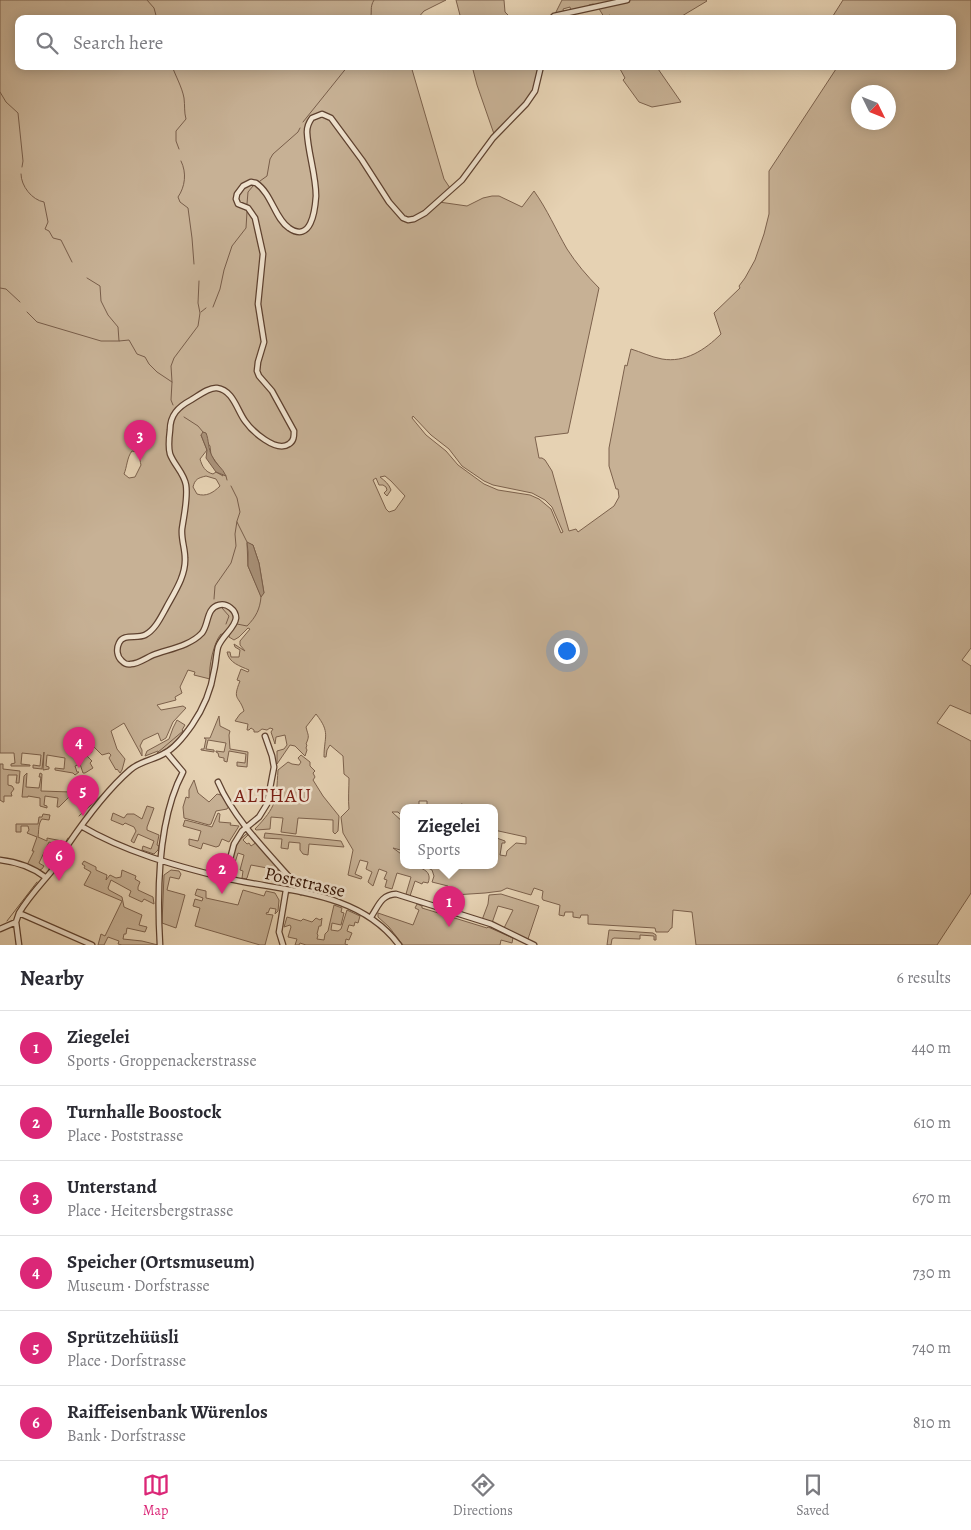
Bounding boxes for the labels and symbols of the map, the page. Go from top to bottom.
north arrow [851,85,896,130]
pin: 3 [124,420,156,461]
your location [554,638,580,664]
pin: 4 [63,727,95,768]
pin: 5 [67,775,99,816]
district label: ALTHAU [233,782,312,809]
pin: 6 [43,840,75,881]
pin: 2 [206,853,238,894]
street label: Poststrasse [262,861,348,903]
pin: 1 [433,886,465,927]

